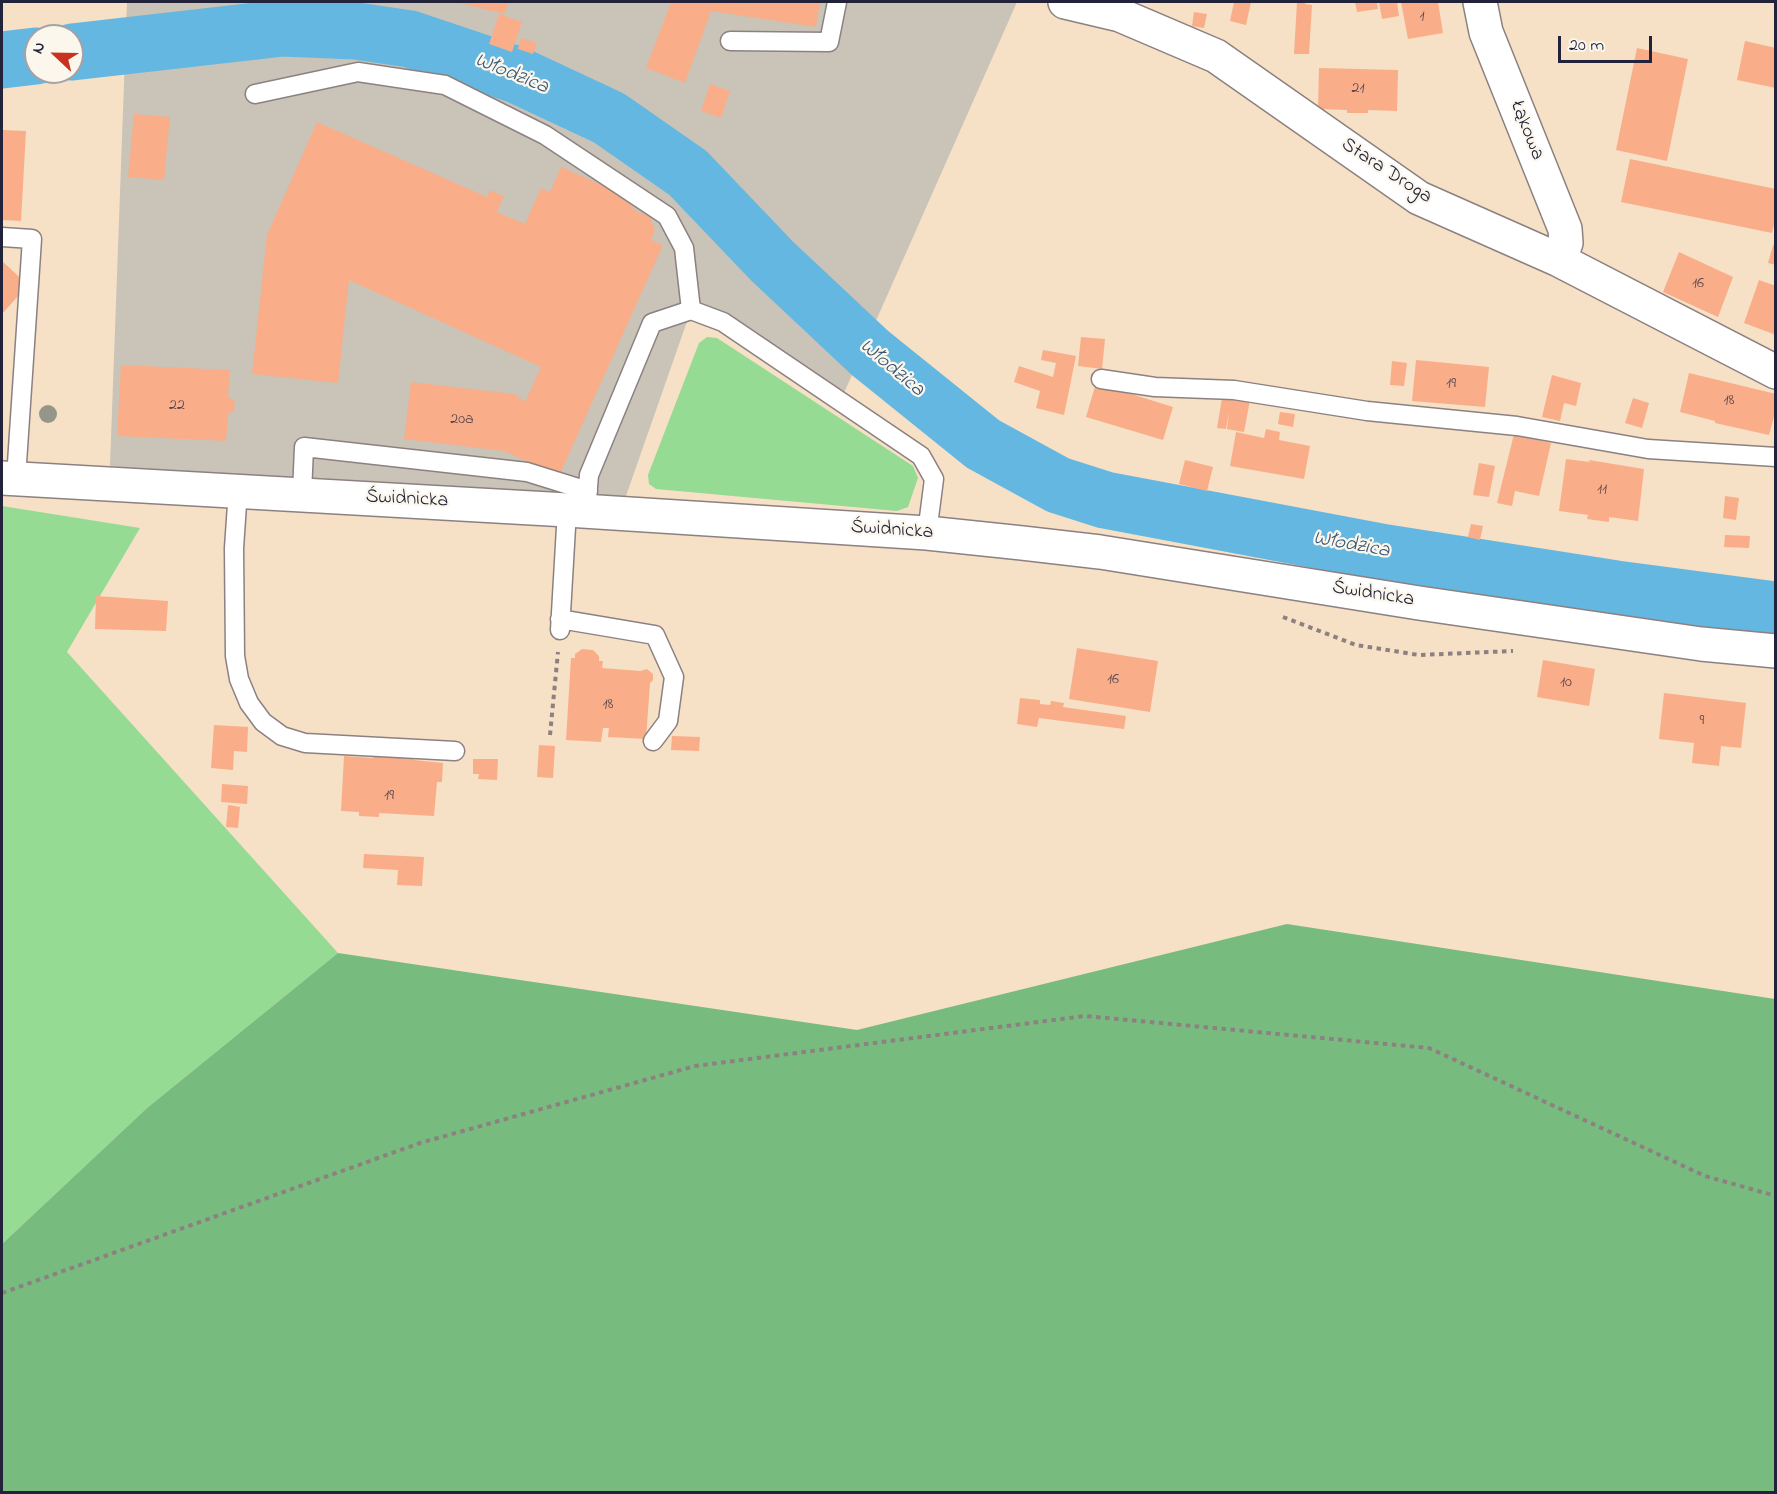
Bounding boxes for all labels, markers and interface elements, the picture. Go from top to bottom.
house number: 1 [1419,7,1425,27]
north arrow [24,24,84,84]
scale bar [1561,24,1656,62]
text: 20 m [1569,33,1604,59]
text: N [26,38,52,58]
water label: Włodzica [471,49,551,101]
house number: 21 [1351,79,1365,99]
street label: Łąkowa [1503,98,1549,164]
street label: Stara Droga [1336,134,1436,210]
house number: 16 [1692,274,1704,294]
water label: Włodzica [853,335,929,403]
house number: 19 [1446,374,1456,394]
house number: 18 [1723,391,1735,411]
house number: 22 [169,396,185,416]
house number: 20a [450,410,474,430]
house number: 11 [1597,480,1607,500]
street label: Świdnicka [365,486,449,514]
street label: Świdnicka [850,516,934,546]
water label: Włodzica [1311,527,1391,565]
street label: Świdnicka [1330,577,1416,613]
house number: 16 [1107,670,1119,690]
house number: 10 [1560,673,1572,693]
house number: 18 [602,695,614,715]
house number: 9 [1700,711,1704,731]
house number: 19 [384,786,394,806]

